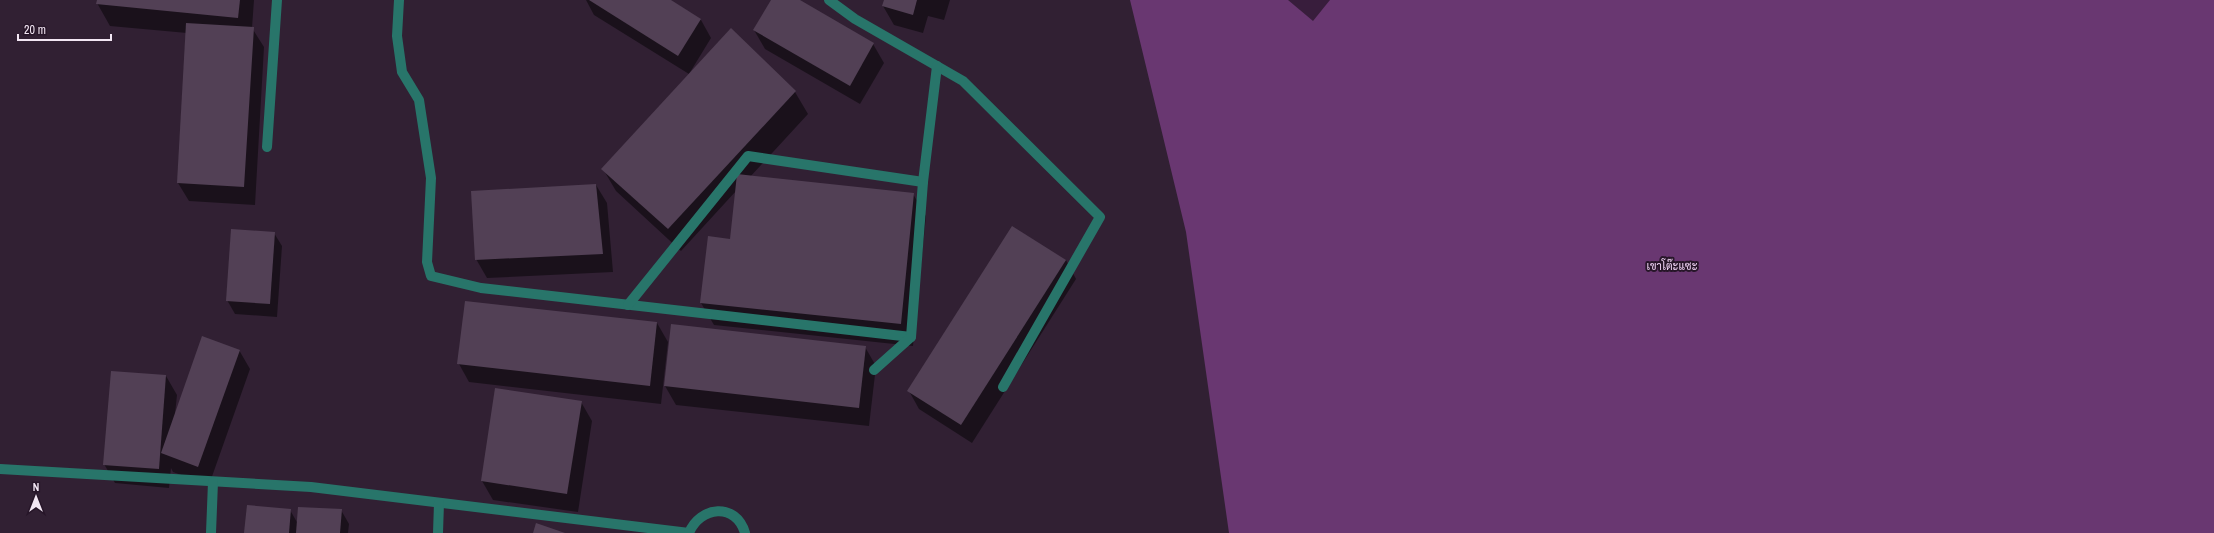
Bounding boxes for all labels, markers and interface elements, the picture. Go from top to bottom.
scale bar [18,16,111,42]
text: 20 m [24,22,46,38]
park label: เขาโต๊ะแซะ [1646,258,1698,273]
north arrow [16,477,56,517]
text: N [33,480,39,494]

